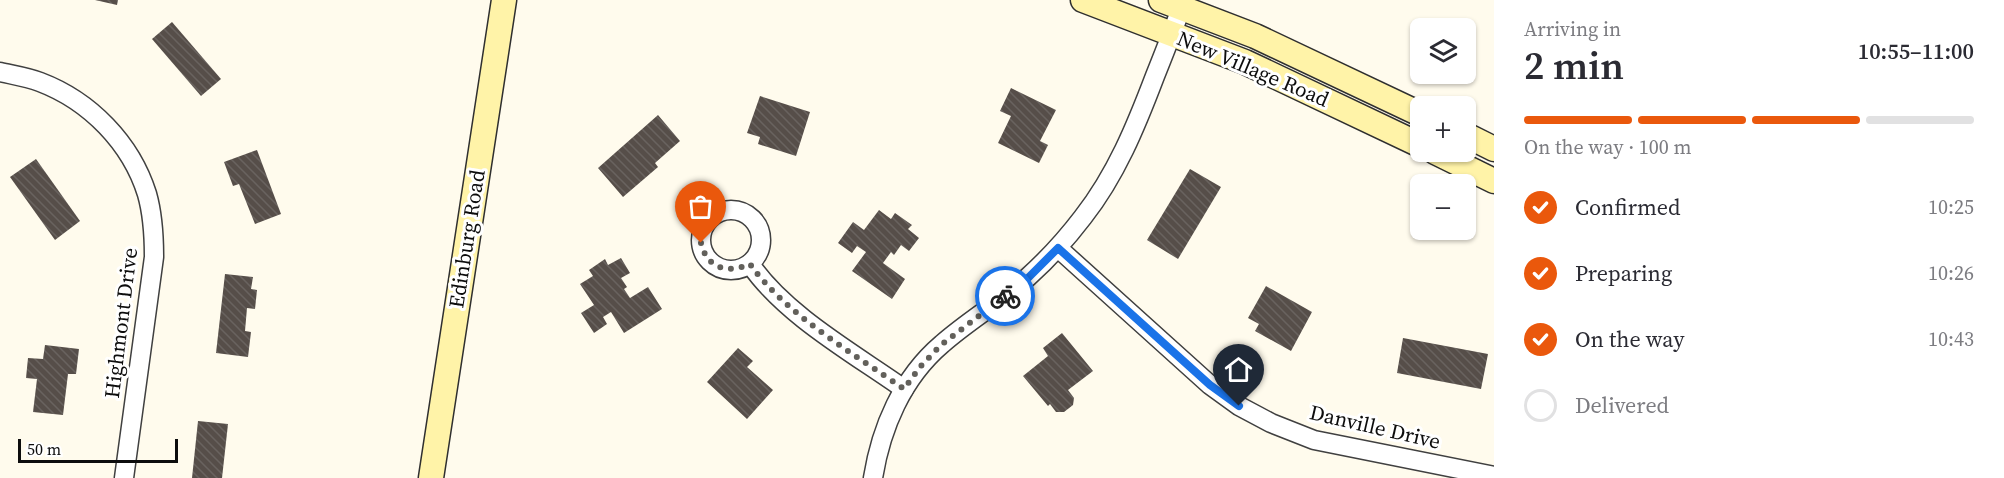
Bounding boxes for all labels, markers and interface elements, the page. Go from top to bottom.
text: Arriving in [1524,15,1621,43]
map controls [1410,18,1476,240]
button: layers [1410,18,1476,84]
street label: New Village Road [1173,23,1334,114]
text: 10:55–11:00 [1858,36,1974,66]
text: 2 min [1524,39,1624,92]
button: + [1410,96,1476,162]
text: On the way · 100 m [1524,133,1691,161]
street label: Edinburg Road [441,168,492,310]
button: − [1410,174,1476,240]
pin [675,181,726,243]
icon: bag [684,190,717,223]
icon: check [1524,191,1557,224]
text: Confirmed [1575,192,1680,222]
text: 10:25 [1928,193,1974,221]
street label: Highmont Drive [97,246,144,400]
icon: check [1524,257,1557,290]
text: Preparing [1575,258,1672,288]
text: 10:26 [1928,259,1974,287]
courier [975,266,1035,326]
icon: bike [989,280,1022,313]
icon: check [1524,323,1557,356]
text: On the way [1575,324,1684,354]
text: 10:43 [1928,325,1974,353]
pin [1213,344,1264,406]
icon: home [1222,353,1255,386]
text: Delivered [1575,390,1669,420]
street label: Danville Drive [1307,397,1443,456]
scale bar [18,436,178,464]
text: 50 m [27,438,61,460]

